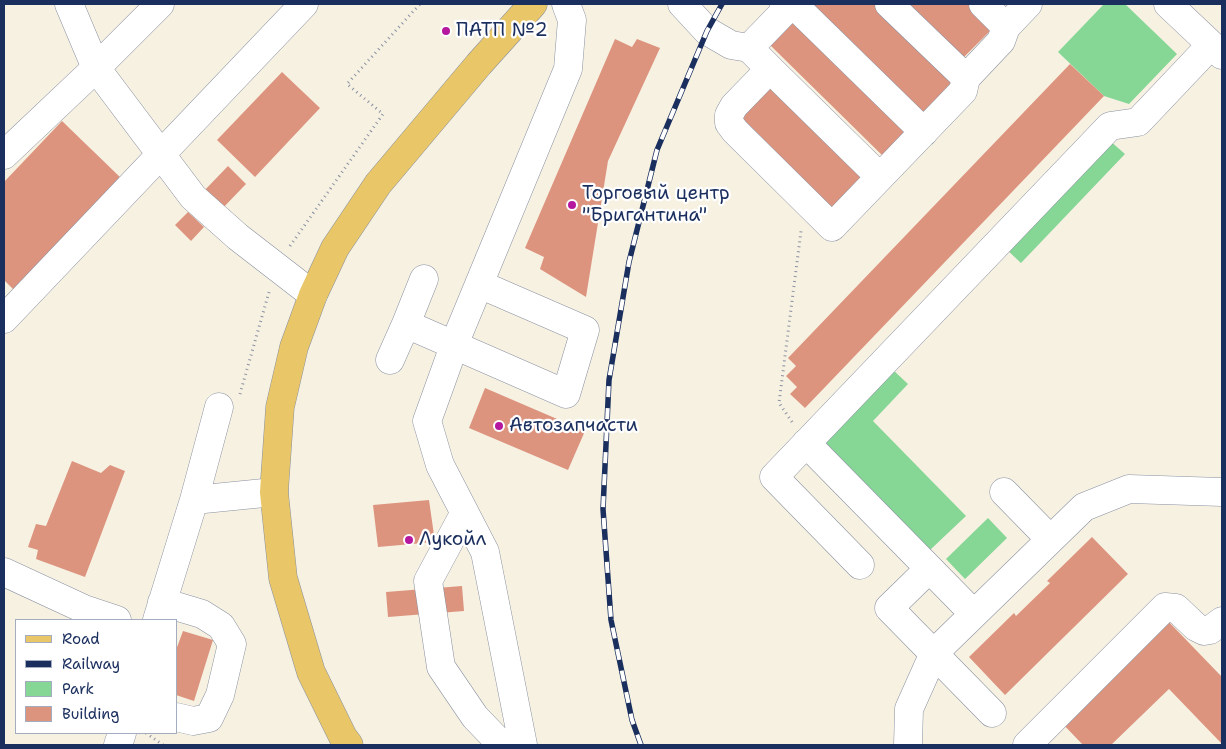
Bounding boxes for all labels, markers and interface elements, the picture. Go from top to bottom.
place label: ПАТП №2 [456,20,548,42]
marker: ПАТП №2 [440,25,452,37]
place label: Торговый центр "Бригантина" [582,183,730,227]
marker: Торговый центр "Бригантина" [566,199,578,211]
place label: Автозапчасти [509,415,638,437]
marker: Автозапчасти [493,420,505,432]
place label: Лукойл [419,529,486,551]
marker: Лукойл [403,534,415,546]
legend [15,619,178,734]
text: Road [62,629,100,649]
text: Railway [62,654,120,674]
text: Park [62,679,94,699]
text: Building [62,704,119,724]

